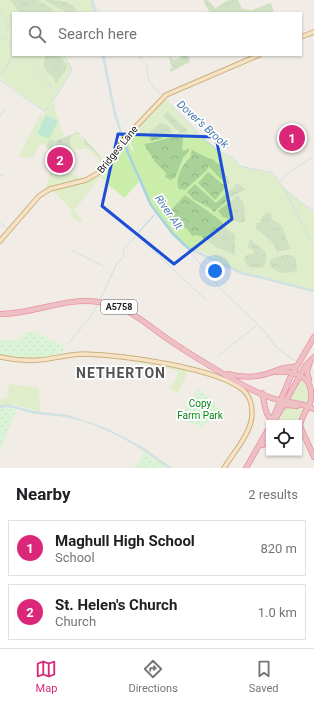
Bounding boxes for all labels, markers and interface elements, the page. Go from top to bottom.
search box [12,12,302,56]
icon: search [26,23,48,45]
text: Search here [58,25,137,43]
water label: Dover's Brook [174,98,232,151]
street label: Bridges Lane [95,123,140,175]
pin: 1 [279,123,305,153]
pin: 2 [47,145,73,175]
water label: River Alt [152,192,185,233]
your location [205,261,225,281]
road number: A5758 [101,300,137,314]
district label: NETHERTON [76,365,166,381]
park label: Copy Farm Park [177,398,224,421]
map controls [266,420,302,456]
button: locate [266,420,302,456]
text: Nearby [16,484,71,504]
text: 2 results [248,487,298,502]
text: Maghull High School [55,532,195,550]
text: 1 [26,541,34,556]
text: 820 m [260,541,297,556]
text: School [55,550,95,565]
text: St. Helen's Church [55,596,177,614]
text: 2 [26,605,34,620]
text: 1.0 km [258,605,297,620]
text: Church [55,614,96,629]
tab: Map [35,658,57,695]
tab: Directions [128,658,178,695]
tab: Saved [249,658,279,695]

